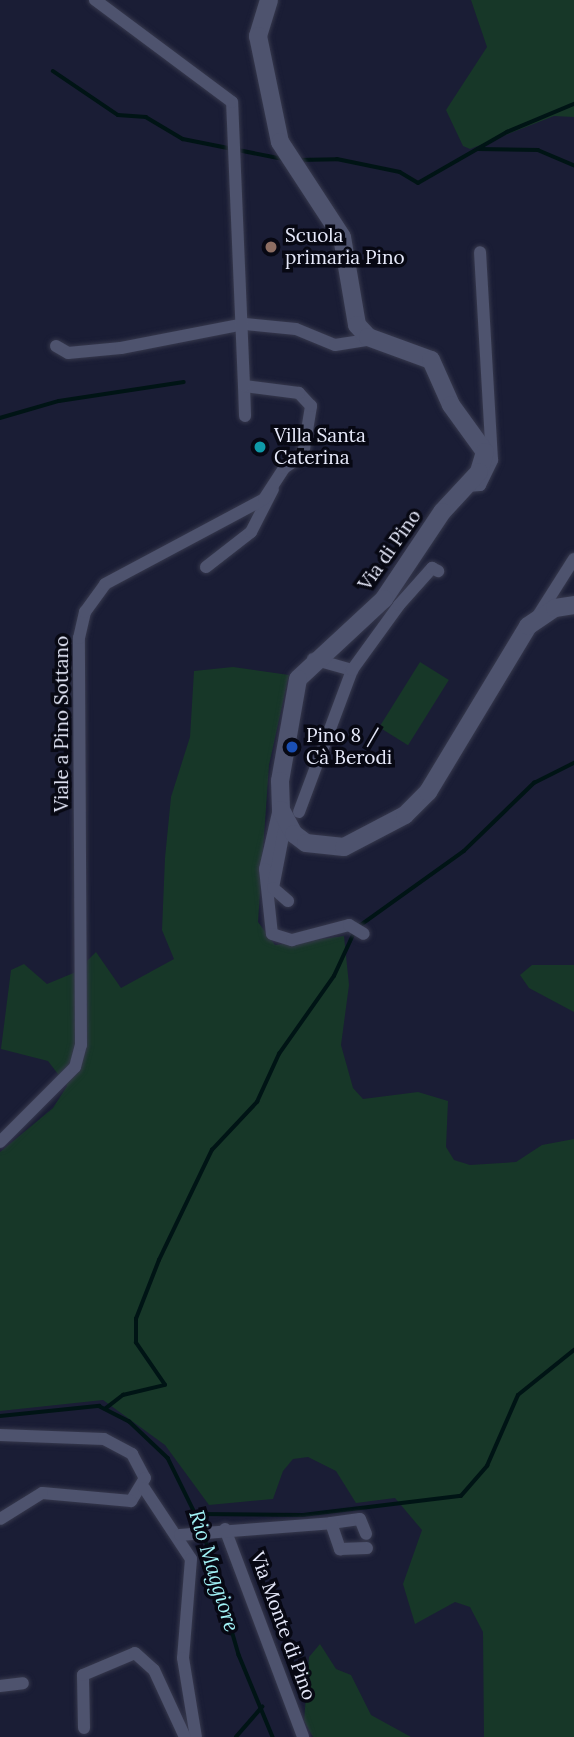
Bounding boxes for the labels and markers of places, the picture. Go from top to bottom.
place label: Scuola primaria Pino [285,225,405,269]
marker: Scuola primaria Pino [263,239,279,255]
place label: Villa Santa Caterina [274,425,366,469]
marker: Villa Santa Caterina [252,439,268,455]
place label: Pino 8 / Cà Berodi [306,725,392,769]
marker: Pino 8 / Cà Berodi [284,739,300,755]

